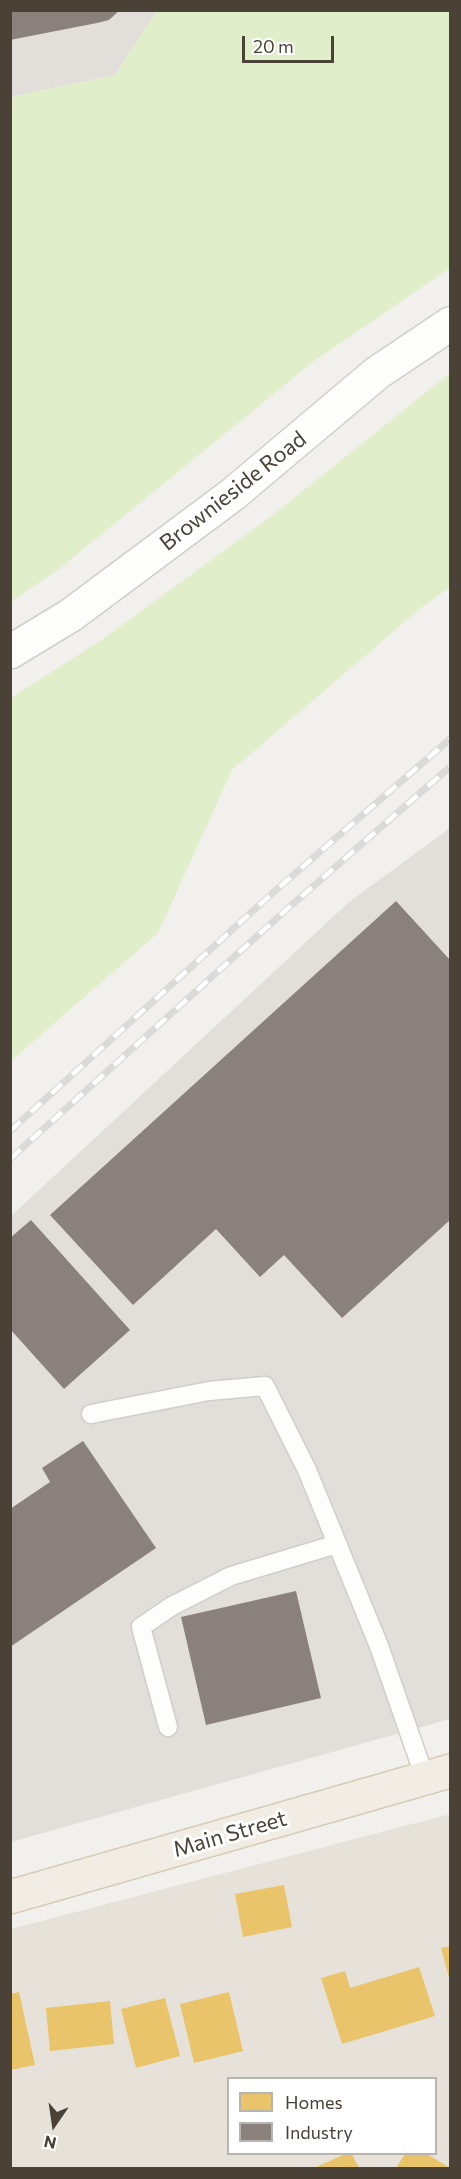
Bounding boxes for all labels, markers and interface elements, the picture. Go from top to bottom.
scale bar [245,24,336,62]
text: 20 m [253,35,294,57]
street label: Brownieside Road [155,426,311,556]
street label: Main Street [170,1805,290,1863]
legend [227,2077,437,2155]
text: Homes [285,2091,343,2113]
north arrow [24,2095,84,2155]
text: Industry [285,2121,353,2143]
text: N [42,2132,58,2154]

